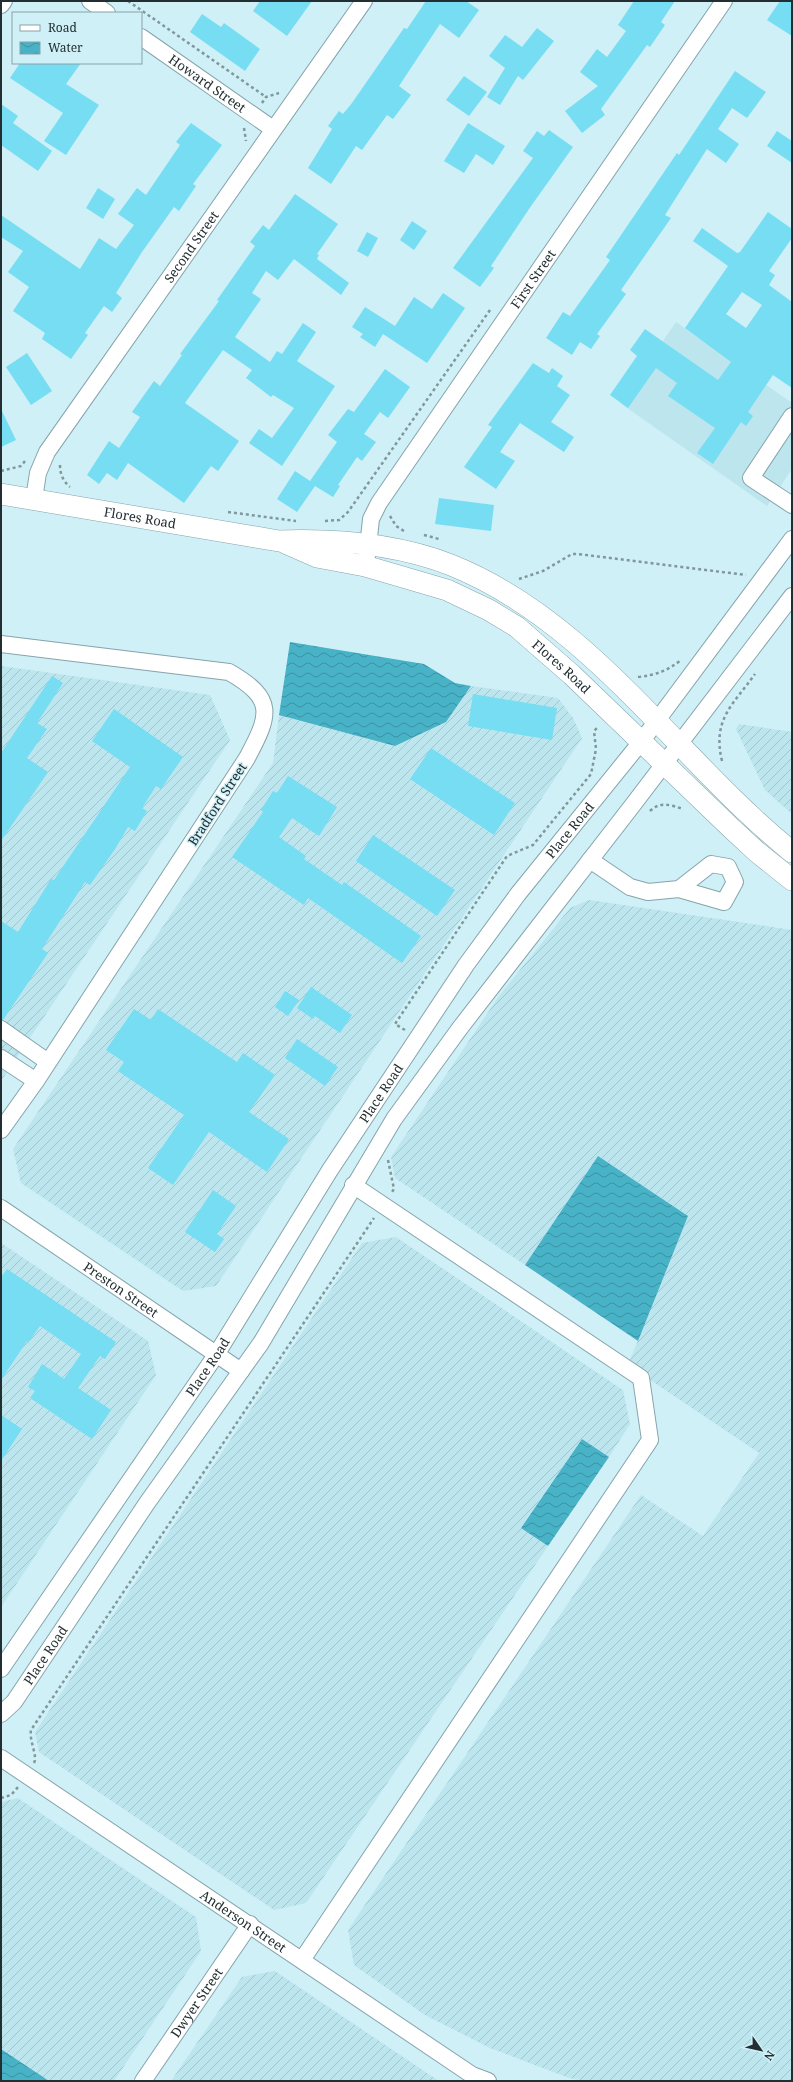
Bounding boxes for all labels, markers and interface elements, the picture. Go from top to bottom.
legend [12,12,142,64]
text: Road [48,19,78,36]
text: Water [48,39,83,56]
street label: Howard Street [165,50,250,117]
street label: Second Street [160,207,223,286]
street label: First Street [506,245,560,312]
street label: Flores Road [103,503,178,532]
street label: Flores Road [528,635,595,697]
street label: Bradford Street [183,759,251,849]
street label: Place Road [541,798,598,862]
street label: Place Road [355,1060,407,1126]
street label: Preston Street [80,1258,162,1322]
street label: Place Road [181,1334,234,1400]
street label: Place Road [19,1622,71,1688]
street label: Anderson Street [197,1886,290,1957]
street label: Dwyer Street [166,1964,227,2041]
north arrow [741,2030,781,2070]
text: N [761,2048,778,2064]

